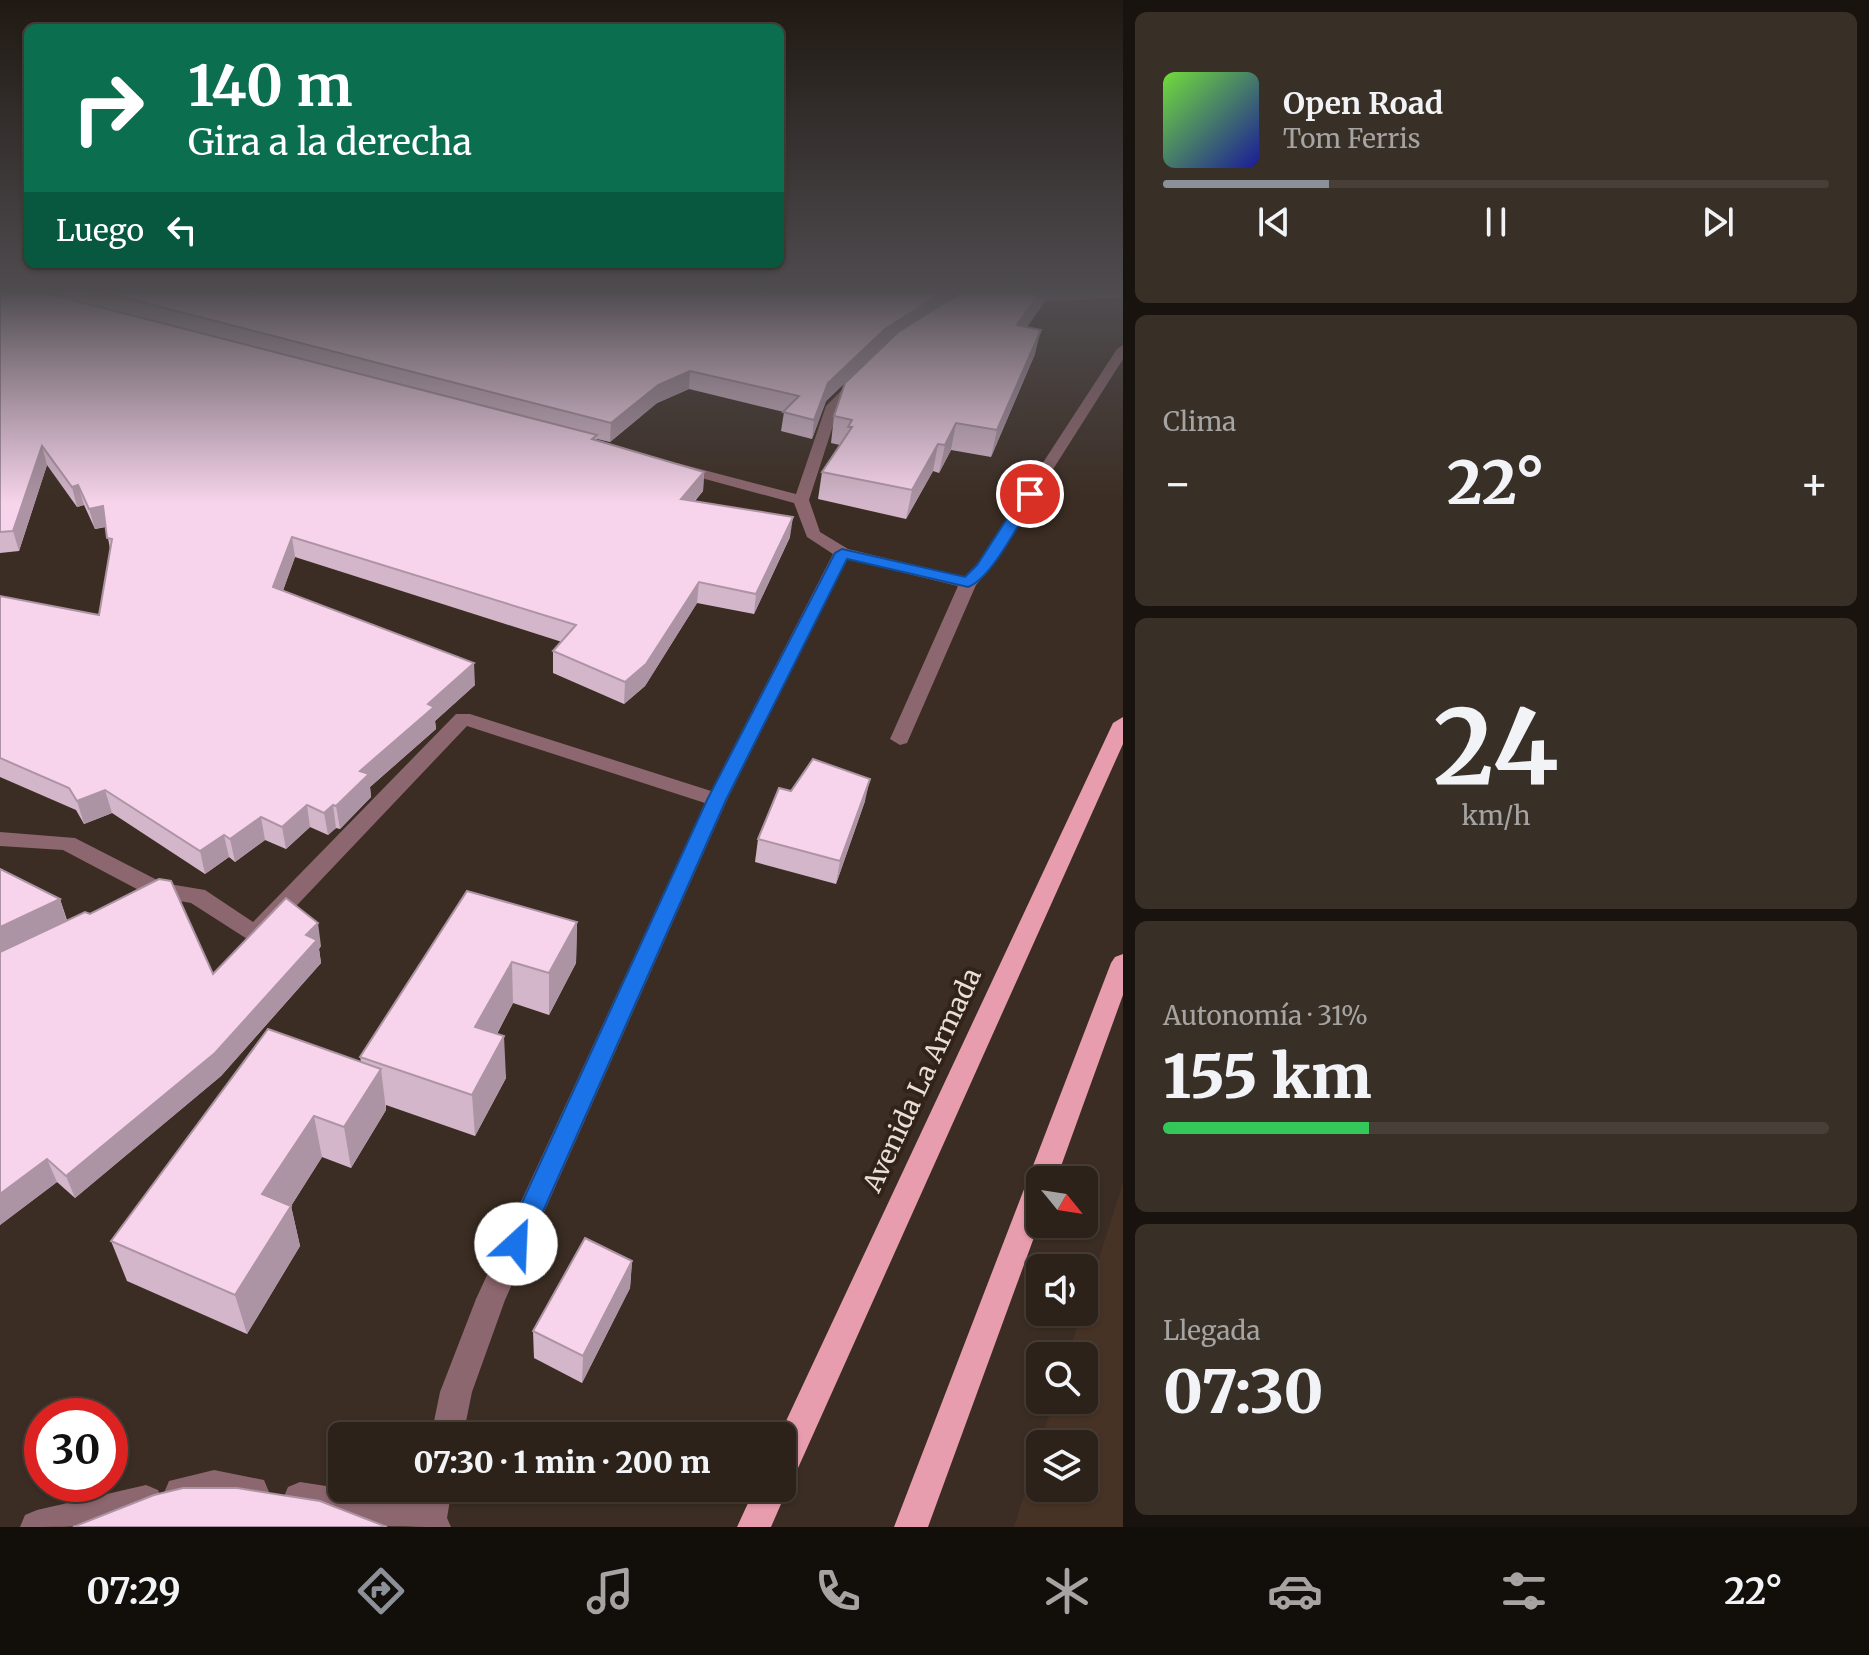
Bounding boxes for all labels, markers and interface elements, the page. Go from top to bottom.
text: 140 m [188,51,353,121]
icon: right [56,56,160,160]
text: Open Road [1283,84,1443,122]
text: Gira a la derecha [188,120,472,165]
text: Tom Ferris [1283,122,1421,155]
icon: previous [1252,200,1296,244]
icon: pause [1474,200,1518,244]
icon: next [1696,200,1740,244]
icon: left [160,208,204,252]
text: Luego [56,211,144,249]
text: Clima [1163,405,1236,438]
text: 22° [1447,445,1545,520]
text: − [1163,456,1192,511]
text: + [1800,456,1829,511]
pin [996,460,1064,528]
icon: arrive [1008,472,1052,516]
text: 24 [1433,682,1559,812]
text: km/h [1462,799,1530,832]
street label: Avenida La Armada [855,963,988,1198]
text: Autonomía · 31% [1163,999,1368,1032]
text: 155 km [1163,1039,1372,1114]
north arrow [1026,1166,1098,1238]
map controls [1026,1166,1098,1502]
position arrow [474,1202,558,1286]
button: sound [1026,1254,1098,1326]
text: Llegada [1163,1314,1260,1347]
button: search [1026,1342,1098,1414]
text: 07:30 [1163,1354,1323,1429]
speed limit sign: 30 [24,1398,128,1502]
button: layers [1026,1430,1098,1502]
text: 07:30 · 1 min · 200 m [414,1443,710,1481]
icon: directions [353,1563,409,1619]
icon: music [582,1563,638,1619]
icon: phone [810,1563,866,1619]
icon: climate [1039,1563,1095,1619]
icon: car [1267,1563,1323,1619]
icon: filters [1496,1563,1552,1619]
text: 07:29 [86,1569,181,1614]
text: 22° [1724,1569,1783,1614]

